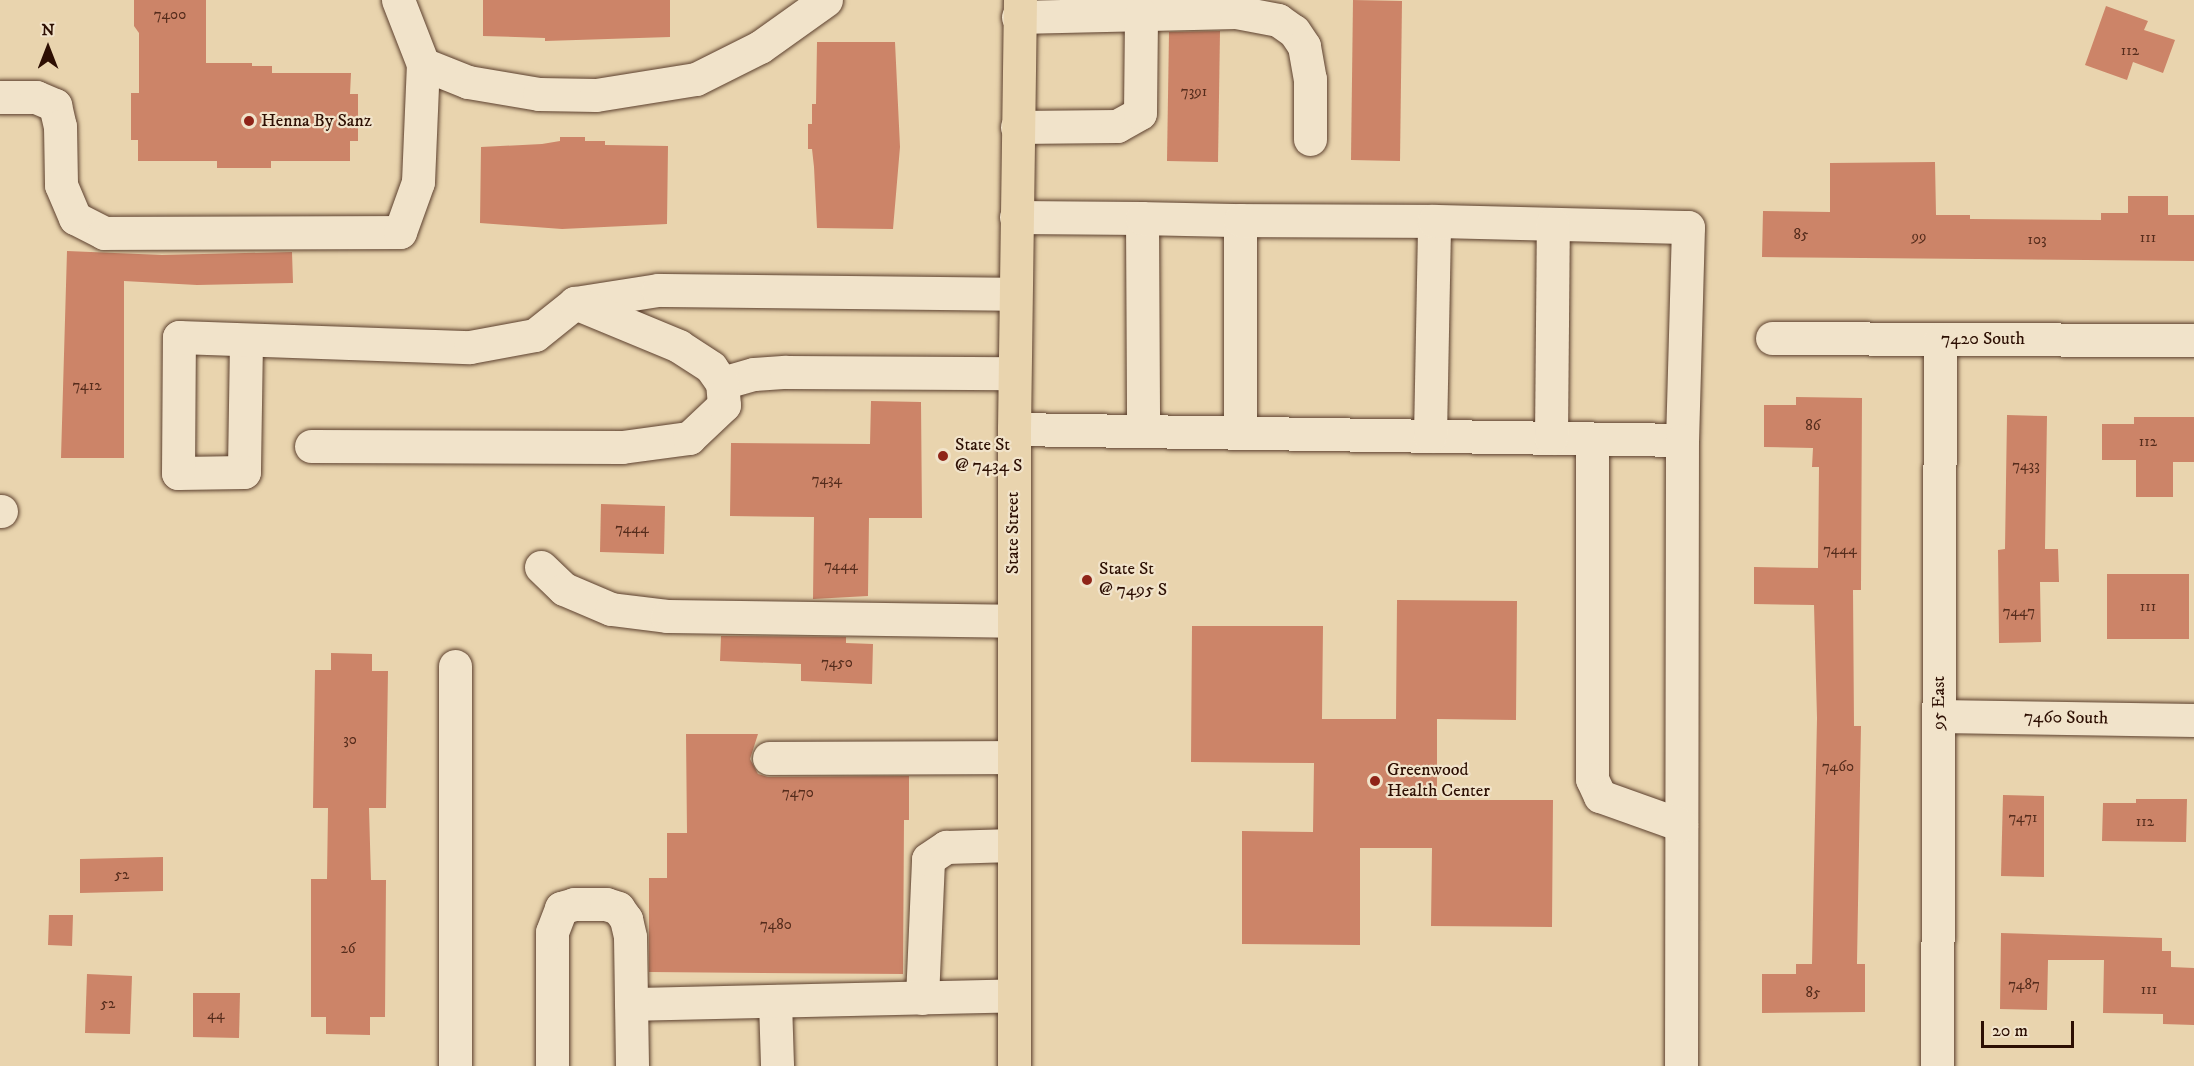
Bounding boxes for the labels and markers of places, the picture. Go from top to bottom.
place label: Henna By Sanz [261,110,372,132]
marker: Henna By Sanz [242,114,256,128]
place label: State St @ 7434 S [955,435,1022,478]
marker: State St @ 7434 S [936,449,950,463]
place label: State St @ 7495 S [1099,559,1167,602]
marker: State St @ 7495 S [1080,573,1094,587]
place label: Greenwood Health Center [1387,760,1490,802]
marker: Greenwood Health Center [1368,774,1382,788]

